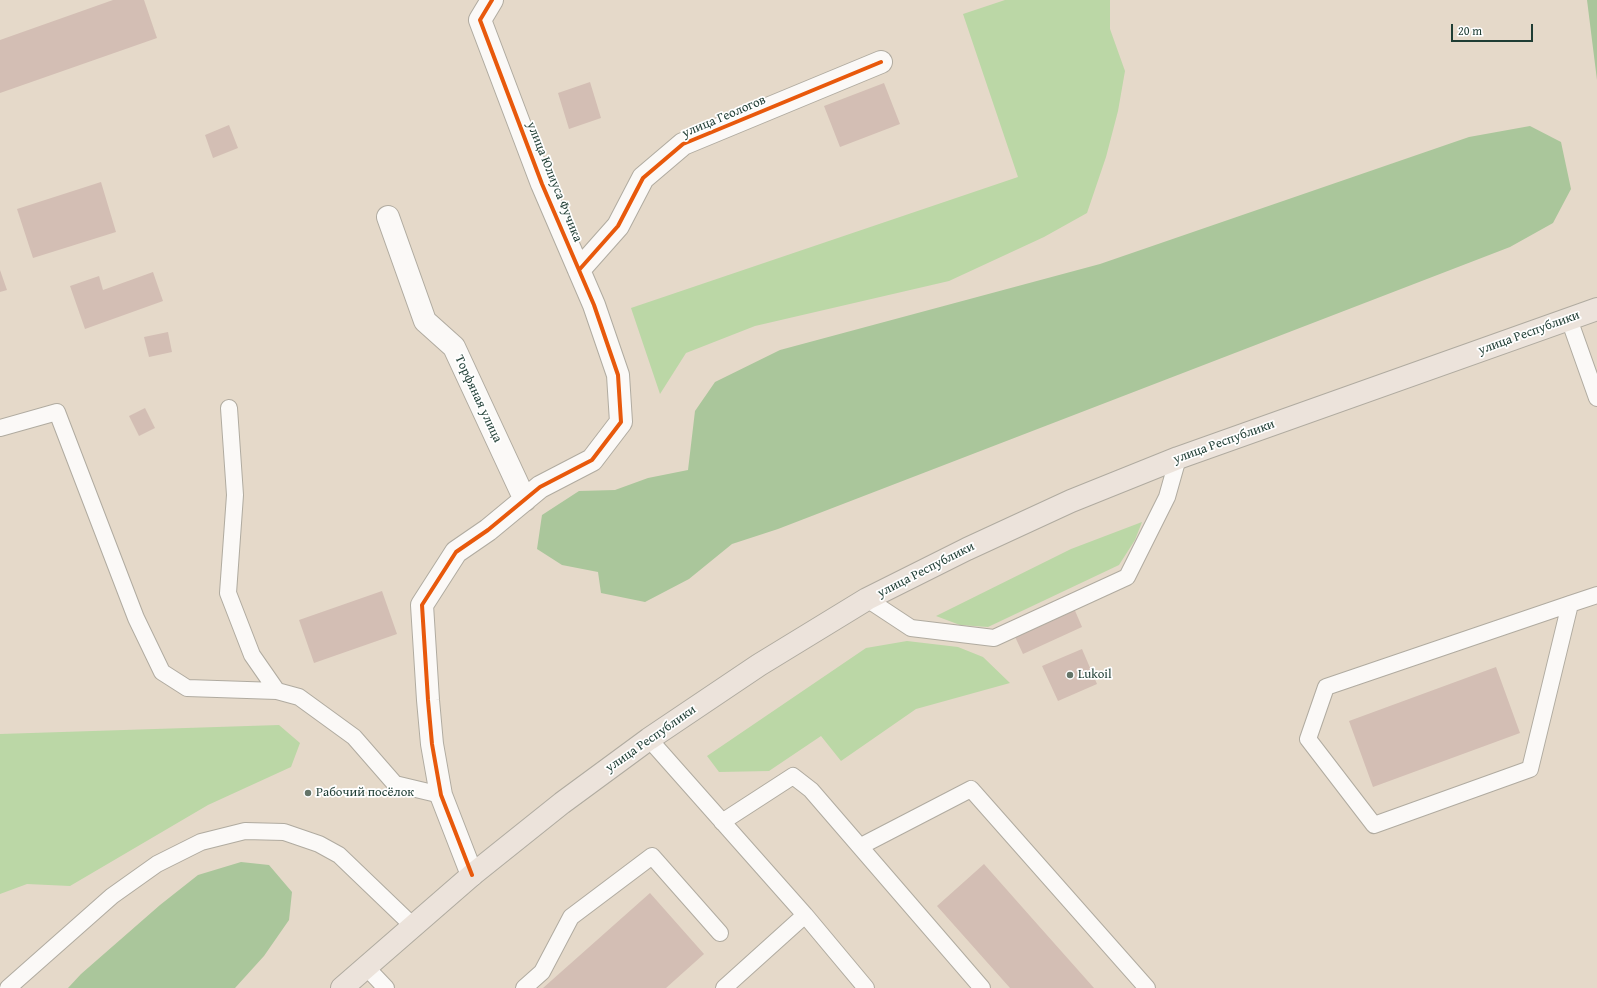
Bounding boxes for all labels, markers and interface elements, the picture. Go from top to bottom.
scale bar [1453,16,1535,42]
text: 20 m [1458,22,1482,39]
street label: улица Геологов [680,92,768,142]
street label: улица Юлиуса Фучика [523,120,585,244]
street label: улица Республики [1476,307,1582,359]
street label: Торфяная улица [451,353,505,445]
street label: улица Республики [1171,416,1277,468]
street label: улица Республики [875,539,977,601]
place label: Lukoil [1078,667,1112,683]
marker: Lukoil [1065,670,1075,680]
street label: улица Республики [603,702,699,776]
place label: Рабочий посёлок [316,785,414,801]
marker: Рабочий посёлок [303,788,313,798]

